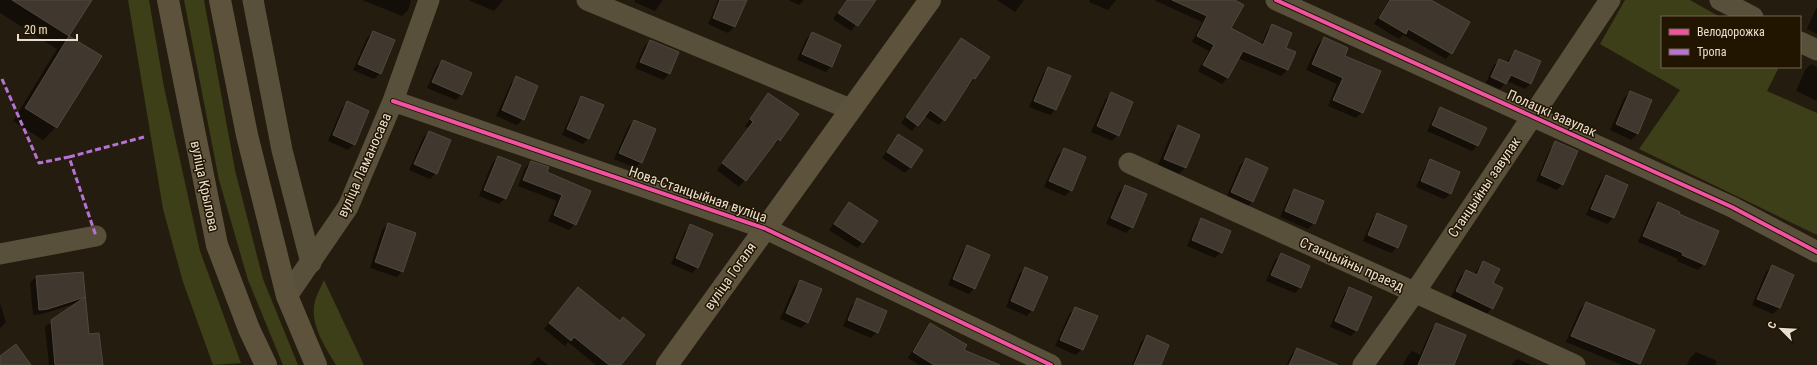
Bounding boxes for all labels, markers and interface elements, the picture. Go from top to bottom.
scale bar [18,16,77,42]
legend [1661,16,1801,68]
text: 20 m [24,23,48,37]
text: Велодорожка [1697,25,1765,39]
text: Тропа [1697,45,1727,59]
street label: Полацкі завулак [1505,86,1599,140]
street label: вуліца Ламаносава [334,110,394,220]
street label: Станцыйны завулак [1445,134,1524,240]
street label: вуліца Крылова [188,139,222,233]
street label: Нова-Станцыйная вуліца [627,163,769,225]
street label: Станцыйны праезд [1297,234,1407,294]
street label: вуліца Гогаля [701,239,759,313]
north arrow [1761,309,1801,349]
text: С [1765,320,1780,331]

